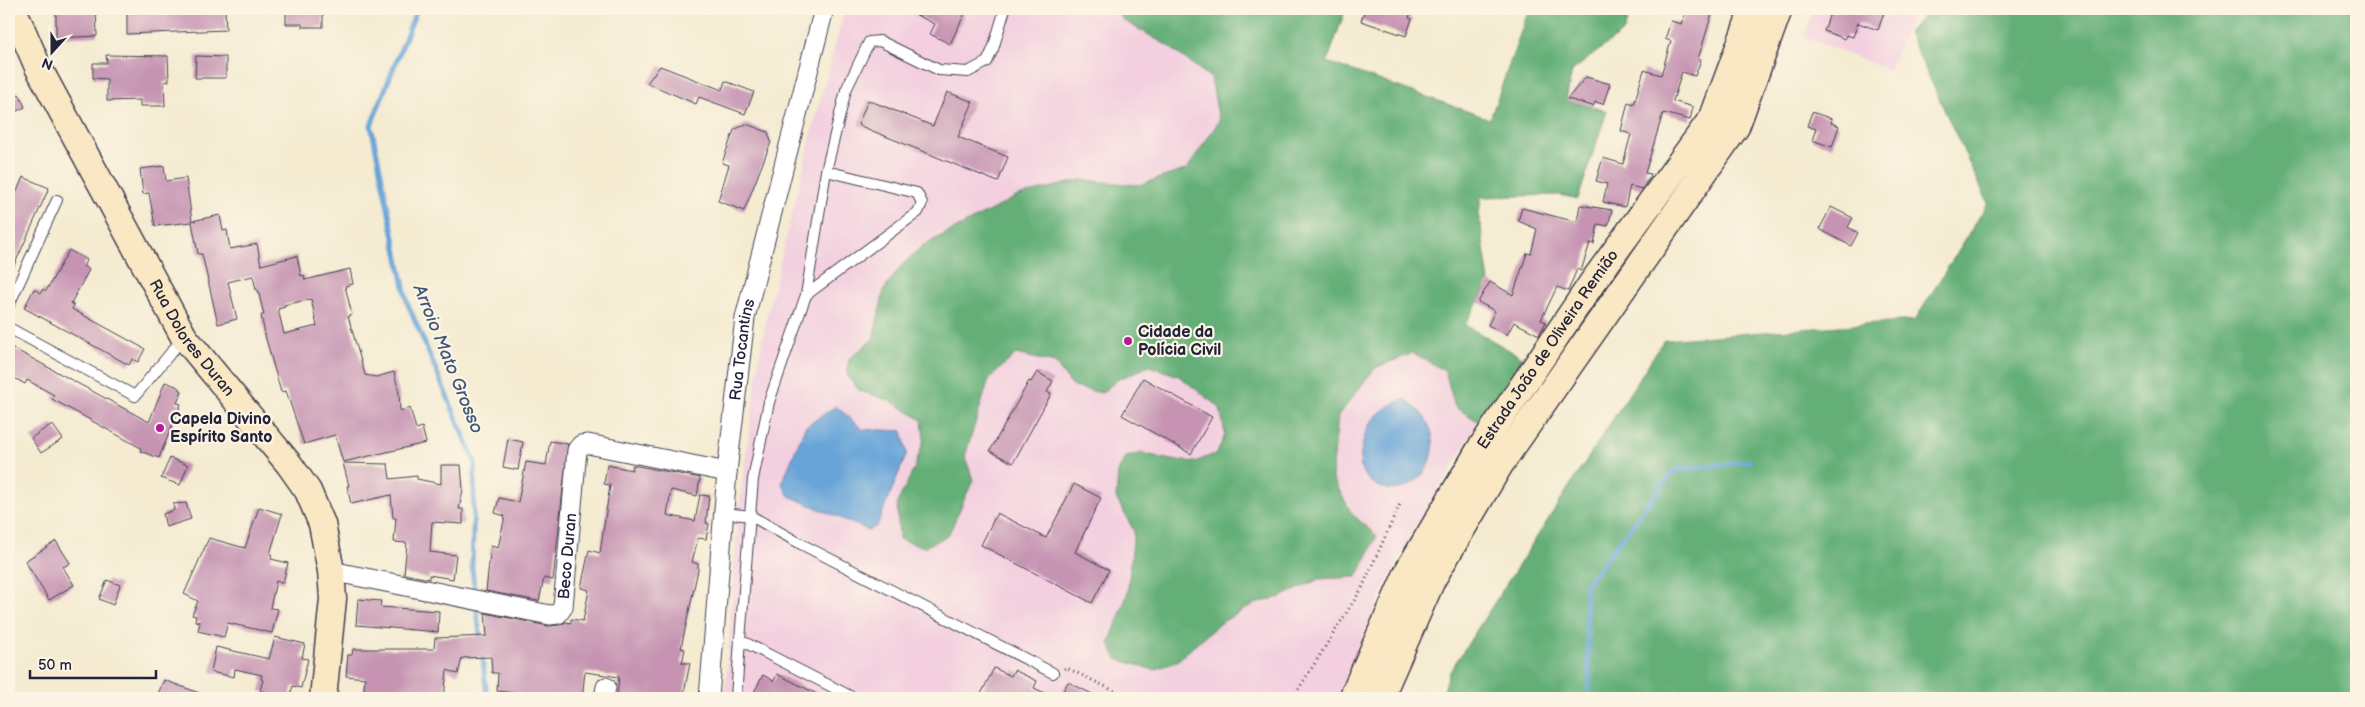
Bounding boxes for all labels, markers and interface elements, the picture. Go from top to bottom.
north arrow [28,28,78,78]
text: N [40,54,55,73]
street label: Estrada João de Oliveira Remião [1473,246,1623,453]
street label: Rua Dolores Duran [145,276,238,400]
water label: Arroio Mato Grosso [408,281,487,437]
street label: Rua Tocantins [726,297,759,402]
place label: Cidade da Polícia Civil [1138,323,1221,360]
marker: Cidade da Polícia Civil [1122,335,1134,347]
place label: Capela Divino Espírito Santo [170,410,272,447]
marker: Capela Divino Espírito Santo [154,422,166,434]
street label: Beco Duran [554,512,581,600]
scale bar [30,647,156,679]
text: 50 m [38,656,72,675]

